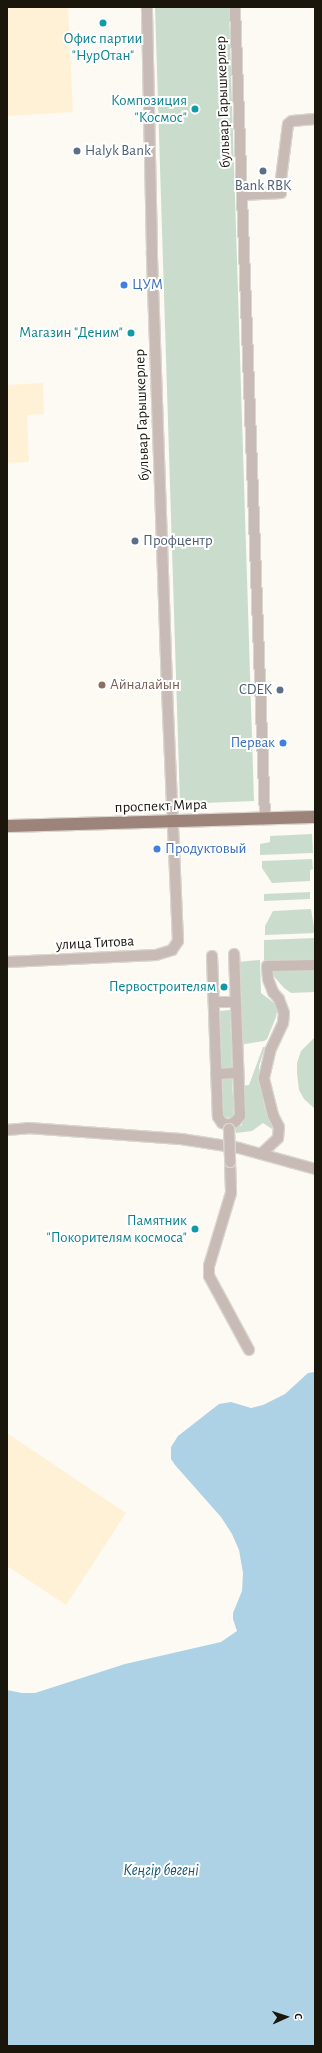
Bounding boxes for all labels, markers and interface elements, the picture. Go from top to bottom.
marker: Офис партии "НурОтан" [98,18,108,28]
place label: Офис партии "НурОтан" [64,29,142,64]
street label: бульвар Гарышкерлер [212,36,234,168]
place label: Композиция "Космос" [111,91,187,126]
marker: Композиция "Космос" [190,104,200,114]
place label: Halyk Bank [85,142,151,160]
marker: Halyk Bank [72,146,82,156]
marker: Bank RBK [258,166,268,176]
place label: Bank RBK [235,177,291,195]
place label: ЦУМ [132,276,163,294]
marker: ЦУМ [119,280,129,290]
place label: Магазин "Деним" [19,324,123,342]
marker: Магазин "Деним" [126,328,136,338]
street label: бульвар Гарышкерлер [131,349,153,481]
place label: Профцентр [143,532,213,550]
marker: Профцентр [130,536,140,546]
place label: Айналайын [110,676,180,694]
marker: Айналайын [97,680,107,690]
place label: CDEK [239,681,272,699]
marker: CDEK [275,685,285,695]
place label: Первак [230,734,275,752]
marker: Первак [278,738,288,748]
street label: проспект Мира [114,795,208,817]
place label: Продуктовый [165,840,247,858]
marker: Продуктовый [152,844,162,854]
street label: улица Титова [55,932,135,954]
place label: Первостроителям [109,978,216,996]
marker: Первостроителям [219,982,229,992]
place label: Памятник "Покорителям космоса" [46,1211,187,1246]
marker: Памятник "Покорителям космоса" [190,1224,200,1234]
water label: Кеңгір бөгені [123,1860,199,1880]
north arrow [266,1997,306,2037]
text: С [293,2013,304,2020]

